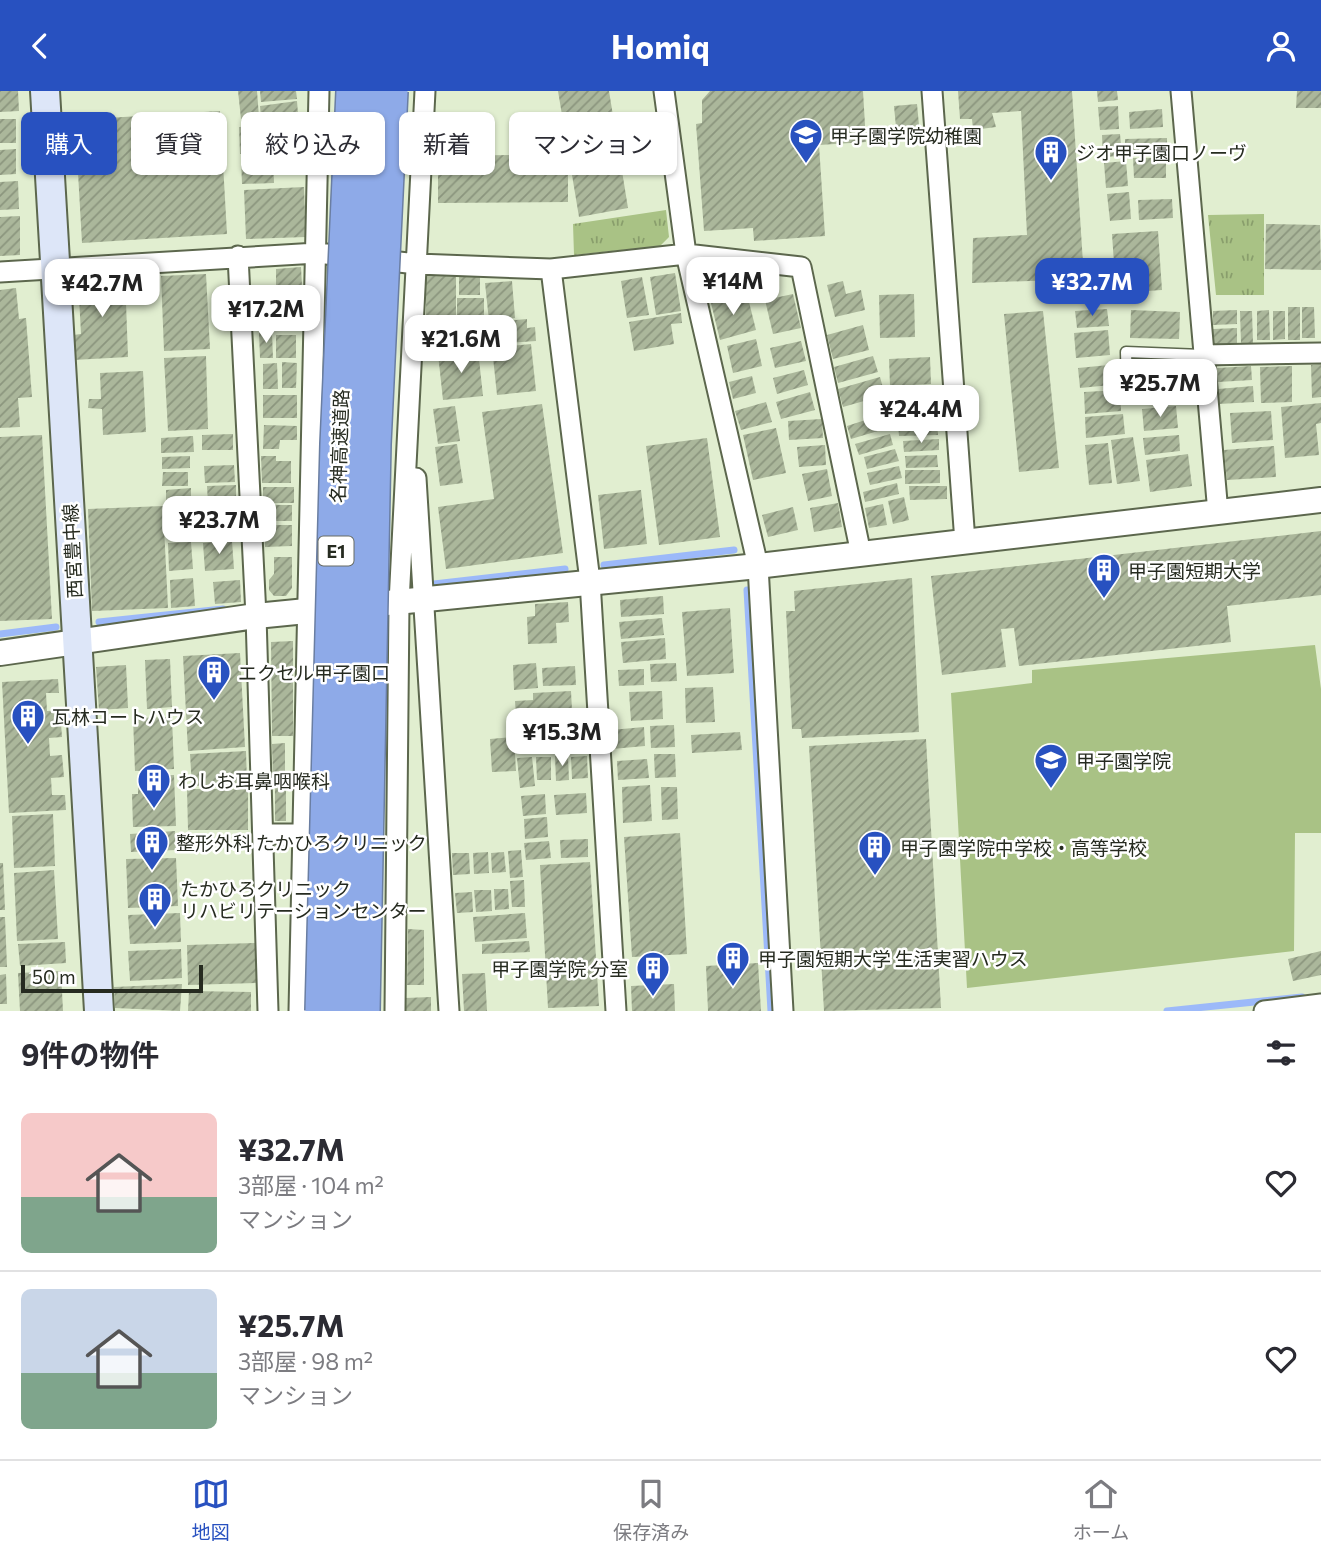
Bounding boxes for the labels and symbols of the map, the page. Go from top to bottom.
school or university icon: 甲子園学院幼稚園 [787,116,825,165]
place label: 甲子園学院幼稚園 [830,124,982,147]
building icon: ジオ甲子園口ノーヴ [1032,133,1070,182]
place label: ジオ甲子園口ノーヴ [1076,141,1247,164]
pin: ¥14M [692,257,774,317]
pin: ¥42.7M [45,259,159,319]
pin: ¥32.7M [1035,259,1149,318]
pin: ¥17.2M [209,285,323,345]
pin: ¥21.6M [404,315,518,375]
pin: ¥25.7M [1103,359,1217,419]
pin: ¥24.4M [864,385,978,445]
street label: 名神高速道路 [326,389,352,503]
pin: ¥23.7M [162,497,276,556]
street label: 西宮豊中線 [58,503,86,599]
road number: E1 [318,537,354,565]
building icon: 甲子園短期大学 [1085,551,1123,600]
place label: 甲子園短期大学 [1128,559,1261,582]
building icon: エクセル甲子園口 [195,653,233,702]
place label: エクセル甲子園口 [238,661,390,684]
building icon: 瓦林コートハウス [9,697,47,746]
place label: 瓦林コートハウス [52,705,204,728]
pin: ¥15.3M [505,709,619,768]
school or university icon: 甲子園学院 [1032,741,1070,790]
place label: 甲子園学院 [1076,749,1171,772]
building icon: わしお耳鼻咽喉科 [135,761,173,810]
place label: わしお耳鼻咽喉科 [178,769,330,792]
building icon: 整形外科 たかひろクリニック [133,823,171,872]
building icon: 甲子園学院中学校・高等学校 [856,828,894,877]
place label: 整形外科 たかひろクリニック [176,831,427,854]
place label: 甲子園学院中学校・高等学校 [900,836,1147,859]
place label: たかひろクリニック リハビリテーションセンター [180,877,427,922]
building icon: たかひろクリニック リハビリテーションセンター [136,880,174,929]
building icon: 甲子園短期大学 生活実習ハウス [714,939,752,988]
place label: 甲子園短期大学 生活実習ハウス [758,947,1028,970]
building icon: 甲子園学院 分室 [634,949,672,998]
place label: 甲子園学院 分室 [491,957,628,980]
scale bar [21,962,203,994]

